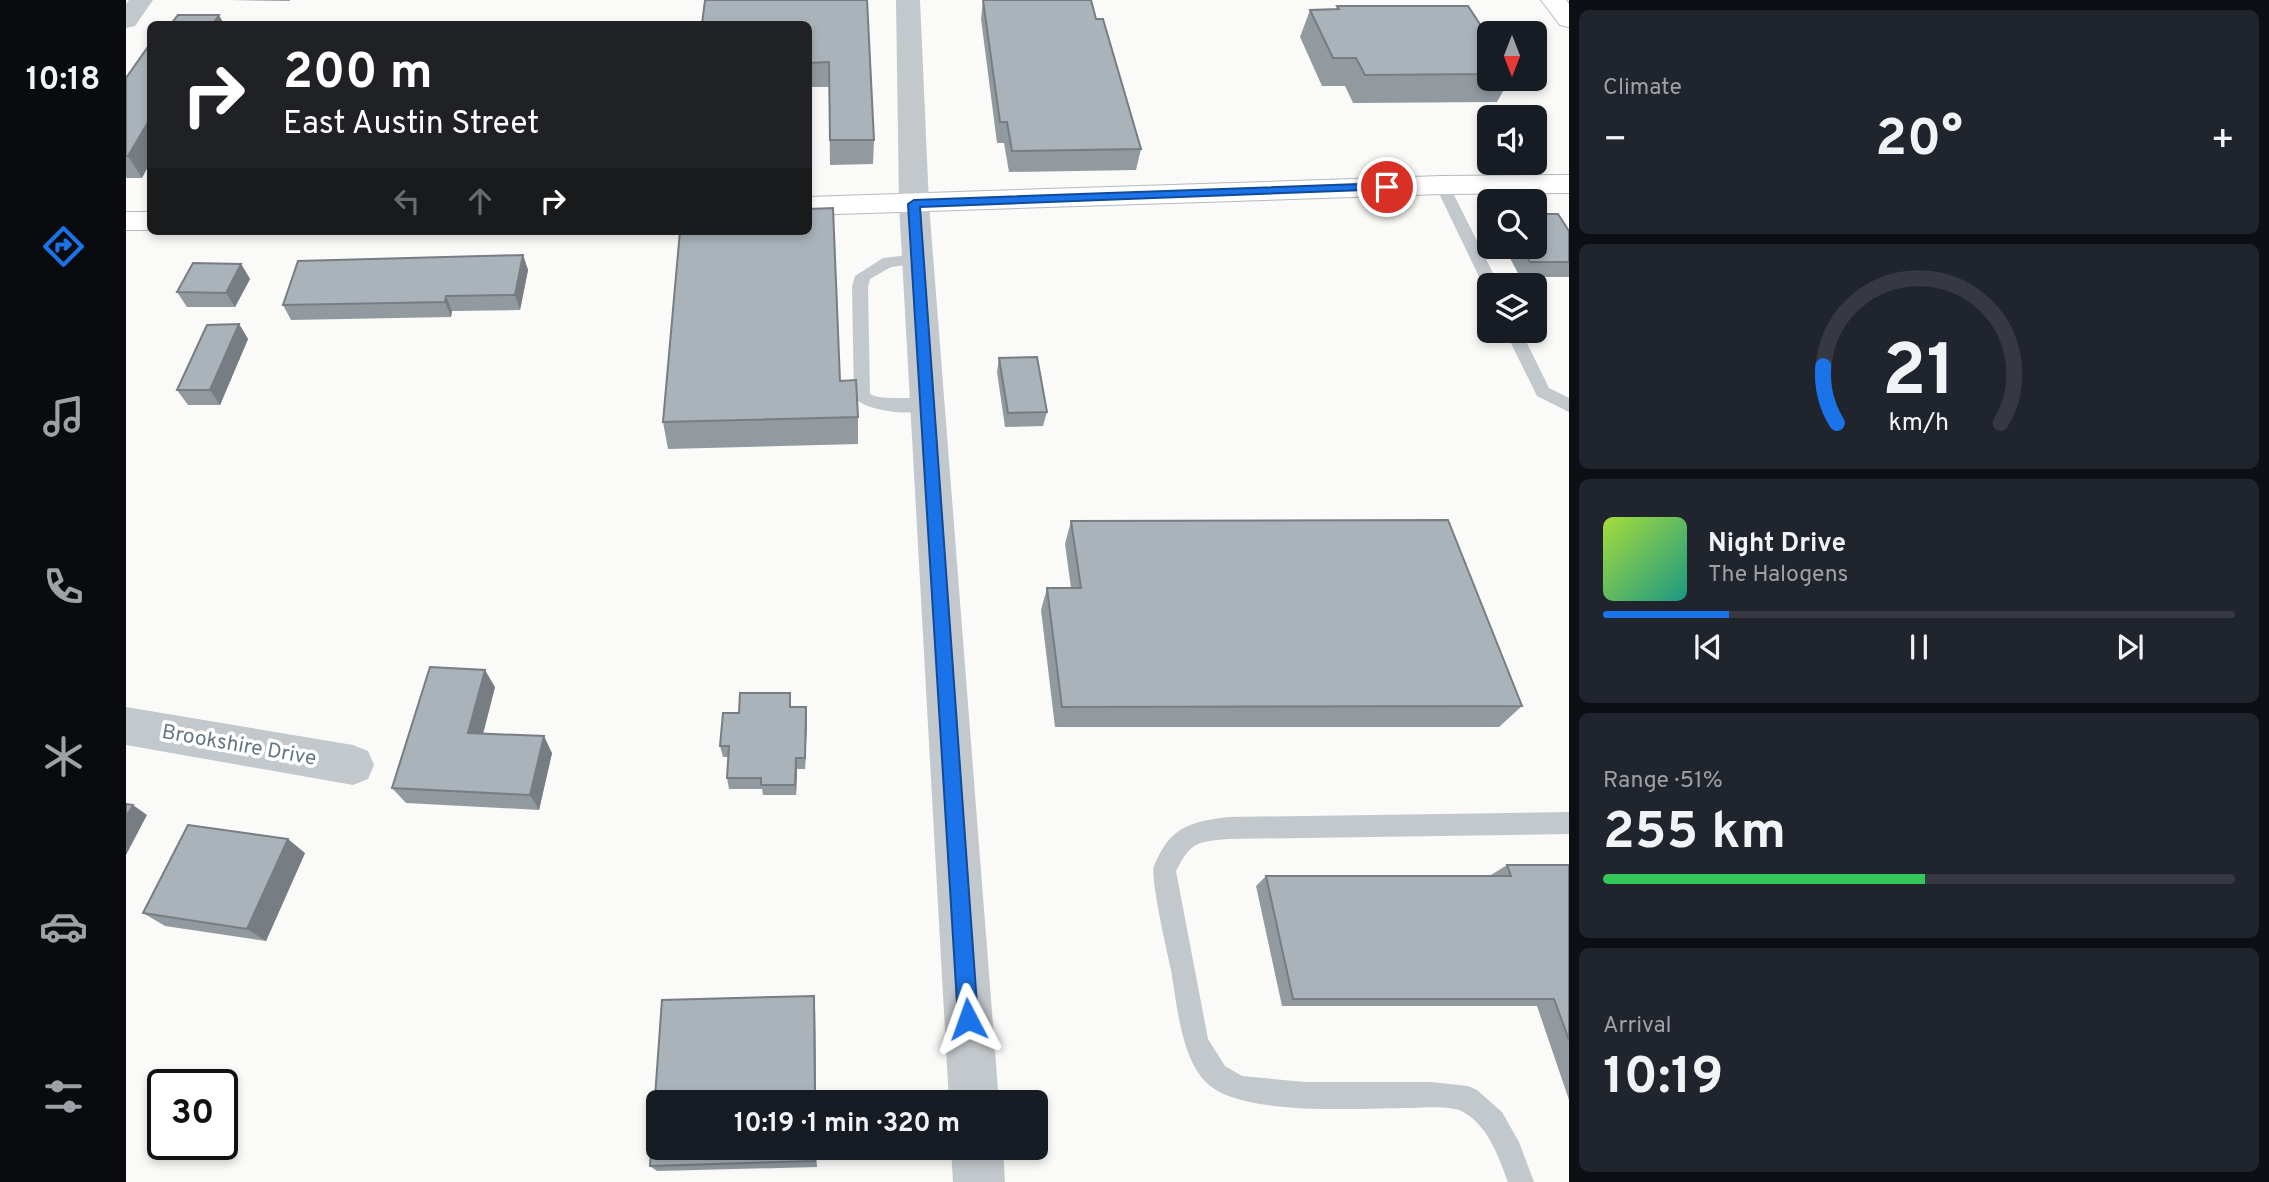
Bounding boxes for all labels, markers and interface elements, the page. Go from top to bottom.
north arrow [1477,21,1547,91]
map controls [1477,21,1547,343]
text: 200 m [283,44,433,106]
icon: right [168,49,259,140]
text: 10:18 [26,61,100,101]
text: Climate [1603,74,1682,103]
text: East Austin Street [283,105,539,145]
button: sound [1477,105,1547,175]
text: 20° [1875,108,1963,174]
text: − [1603,117,1628,166]
text: + [2210,117,2235,166]
pin [1357,157,1417,217]
icon: arrive [1368,168,1406,206]
icon: left [388,182,426,220]
icon: ahead [461,182,499,220]
icon: right [534,182,572,220]
button: search [1477,189,1547,259]
icon: directions [39,222,88,271]
button: layers [1477,273,1547,343]
text: 21 [1882,329,1956,421]
icon: music [39,392,88,441]
text: km/h [1889,407,1949,439]
text: Night Drive [1708,528,1846,561]
text: The Halogens [1708,561,1848,590]
icon: phone [39,562,88,611]
icon: previous [1689,628,1727,666]
icon: pause [1900,628,1938,666]
icon: next [2111,628,2149,666]
street label: Brookshire Drive [160,719,318,773]
icon: climate [39,732,88,781]
text: Range · 51% [1603,767,1723,796]
text: 255 km [1603,801,1786,867]
icon: car [39,902,88,951]
position arrow [931,982,1005,1056]
text: Arrival [1603,1012,1672,1041]
text: 10:19 [1603,1046,1723,1112]
speed limit sign: 30 [147,1069,238,1160]
icon: filters [39,1072,88,1121]
text: 10:19 · 1 min · 320 m [734,1108,960,1141]

